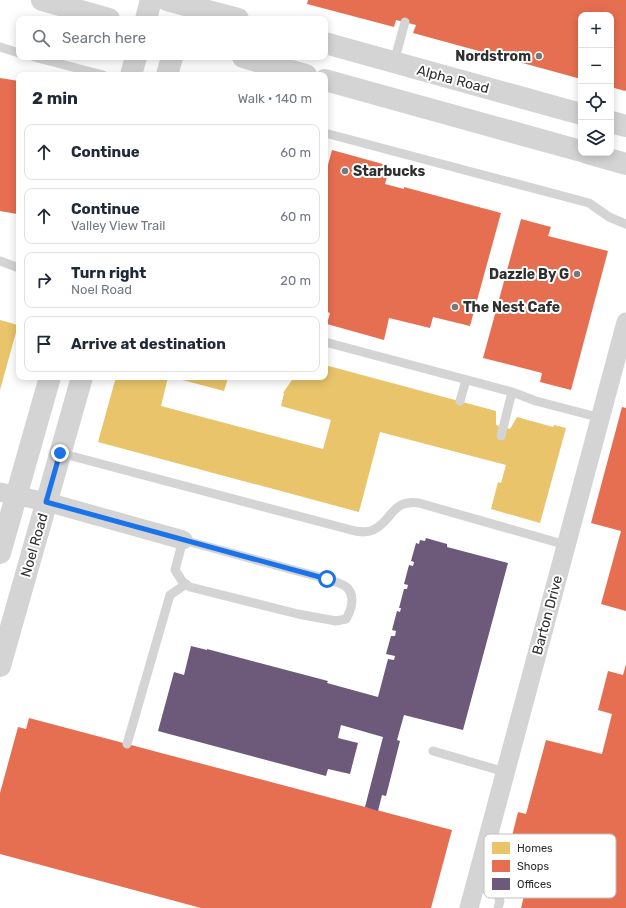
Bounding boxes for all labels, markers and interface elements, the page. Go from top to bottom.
map controls [578,12,614,156]
button: + [578,12,614,48]
search box [16,16,328,60]
icon: search [30,27,52,49]
text: Search here [62,29,146,47]
place label: Nordstrom [455,48,531,65]
button: − [578,48,614,84]
marker: Nordstrom [534,51,544,61]
street label: Alpha Road [415,62,491,97]
button: locate [578,84,614,120]
text: 2 min [32,88,78,108]
text: Walk · 140 m [238,91,312,106]
button: layers [578,120,614,156]
icon: ahead [33,141,55,163]
text: Continue [71,143,140,161]
text: 60 m [280,145,311,160]
place label: Starbucks [353,163,426,180]
marker: Starbucks [340,166,350,176]
text: Continue [71,200,140,218]
icon: ahead [33,205,55,227]
text: 60 m [280,209,311,224]
text: Valley View Trail [71,218,165,233]
text: Turn right [71,264,146,282]
place label: Dazzle By G [489,266,569,283]
icon: right [33,269,55,291]
marker: Dazzle By G [572,269,582,279]
text: 20 m [280,273,311,288]
text: Noel Road [71,282,132,297]
place label: The Nest Cafe [463,299,560,316]
marker: The Nest Cafe [450,302,460,312]
icon: arrive [33,333,55,355]
text: Arrive at destination [71,335,226,353]
route end [51,444,69,462]
street label: Noel Road [17,511,52,579]
route start [318,570,336,588]
street label: Barton Drive [529,573,566,657]
legend [484,834,616,898]
text: Homes [517,842,553,855]
text: Shops [517,860,549,873]
text: Offices [517,878,552,891]

